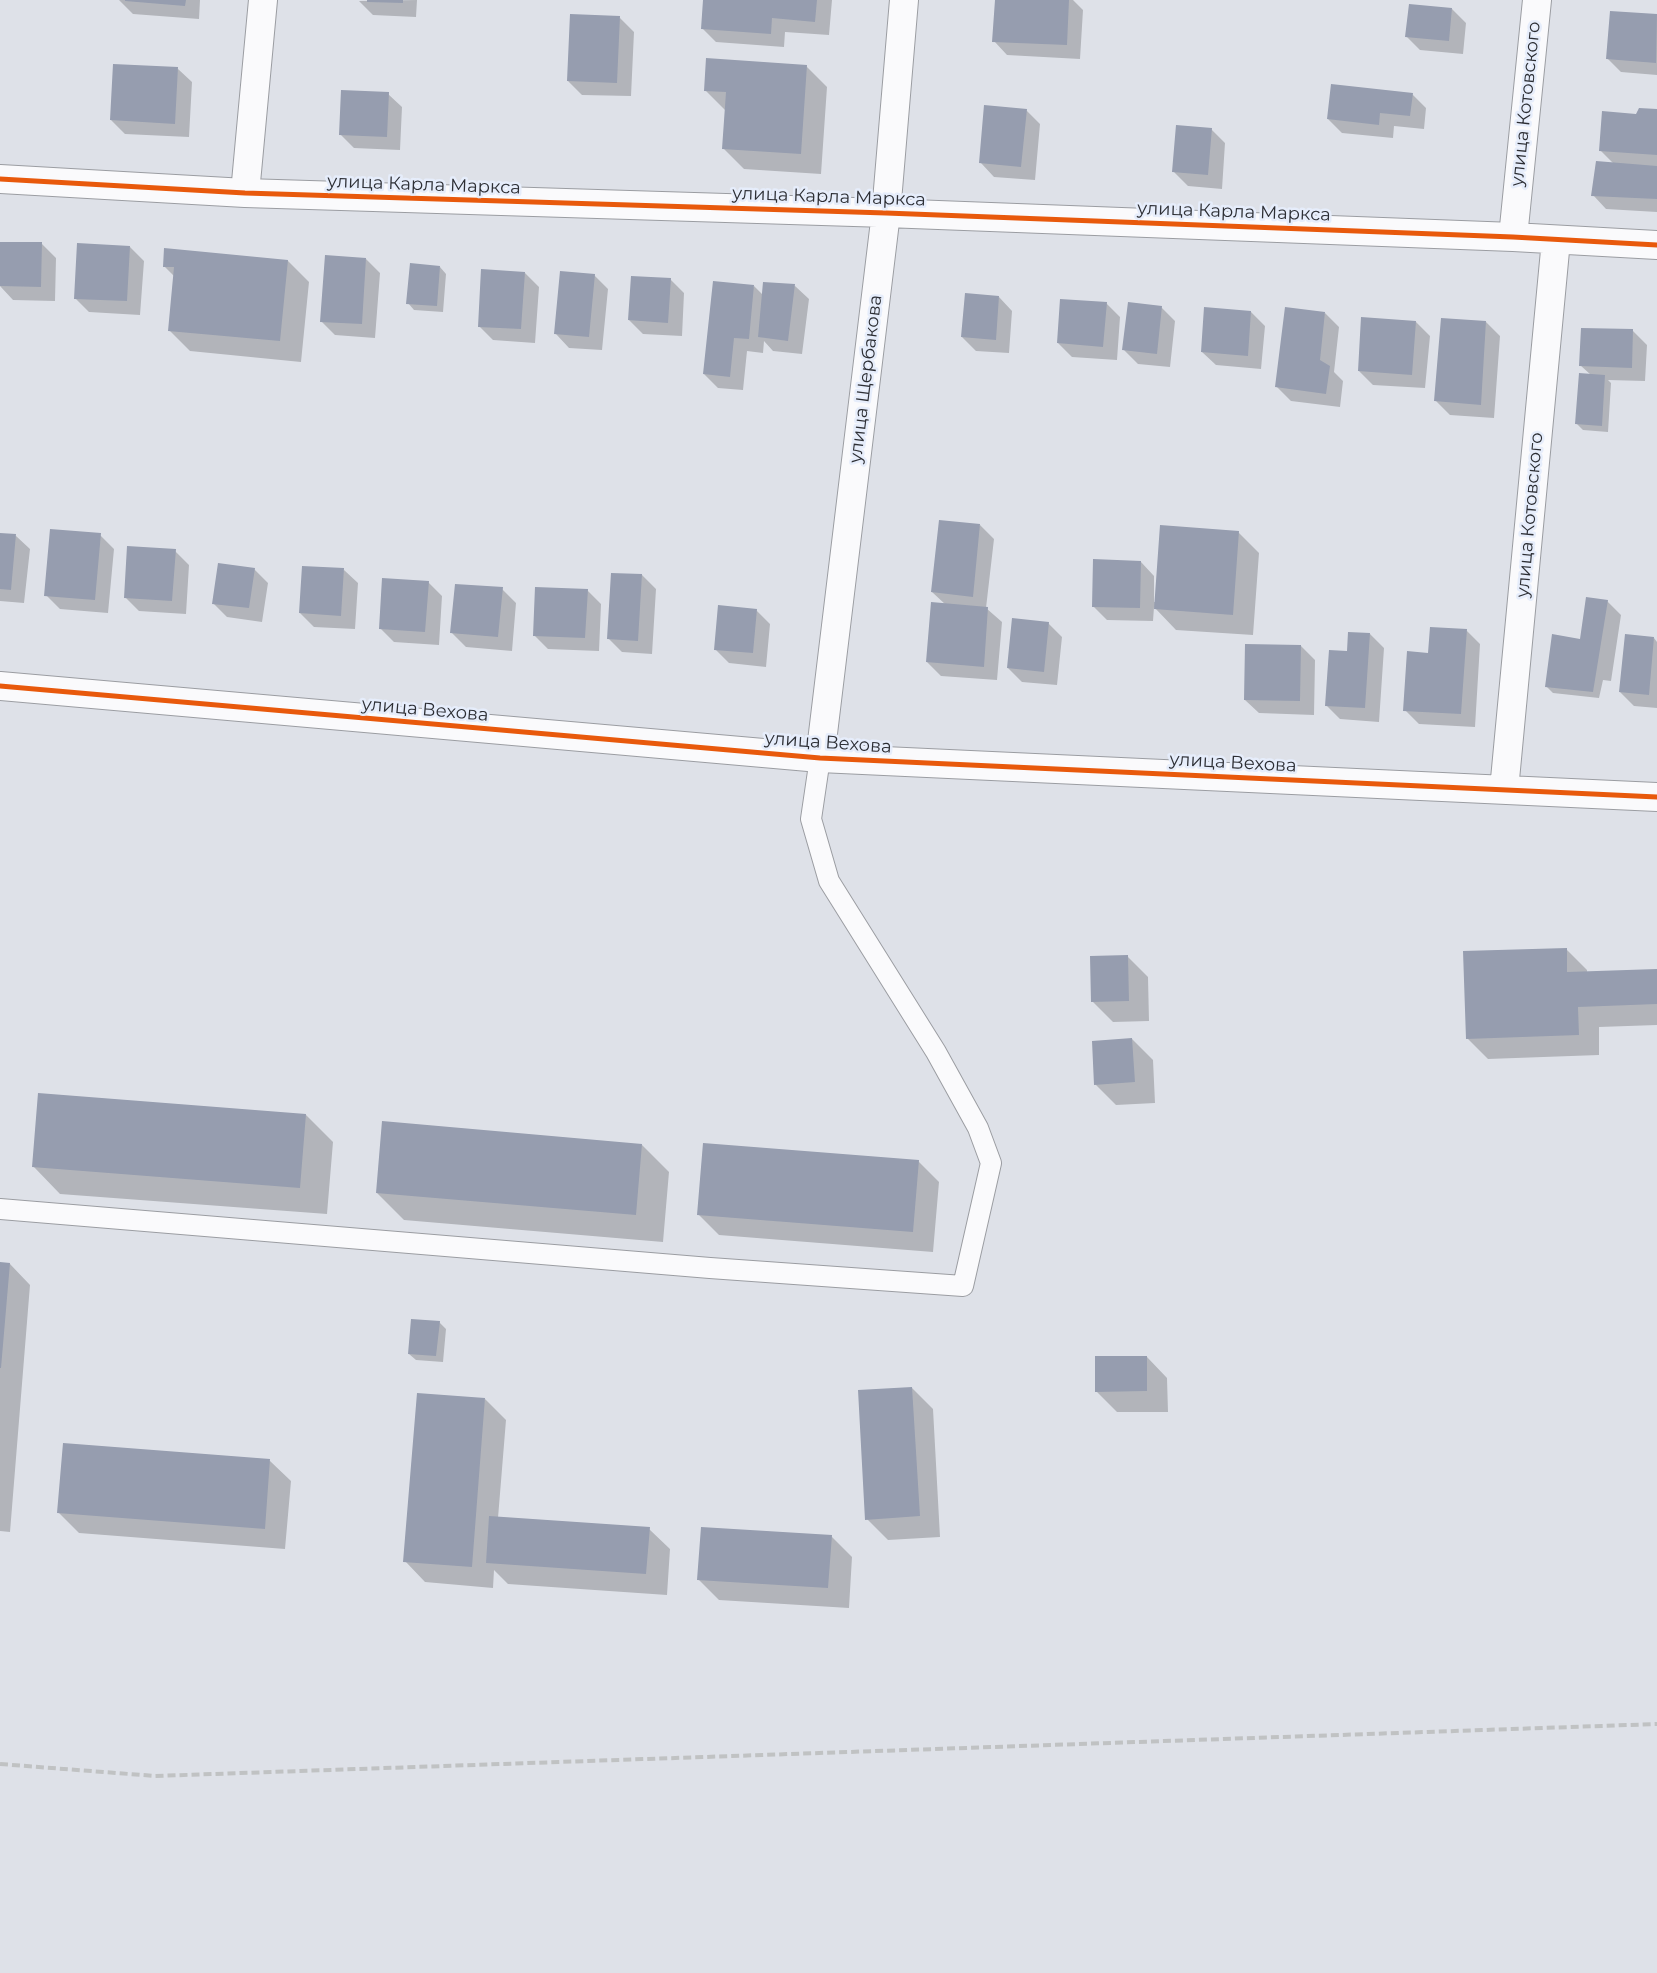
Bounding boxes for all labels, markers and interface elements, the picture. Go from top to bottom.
street label: улица Котовского [1507,20,1545,188]
street label: улица Карла Маркса [327,171,521,199]
street label: улица Карла Маркса [732,183,926,211]
street label: улица Карла Маркса [1137,198,1331,226]
street label: улица Щербакова [845,294,887,464]
street label: улица Котовского [1512,431,1548,599]
street label: улица Вехова [361,694,489,726]
street label: улица Вехова [764,728,892,758]
street label: улица Вехова [1169,749,1297,777]

